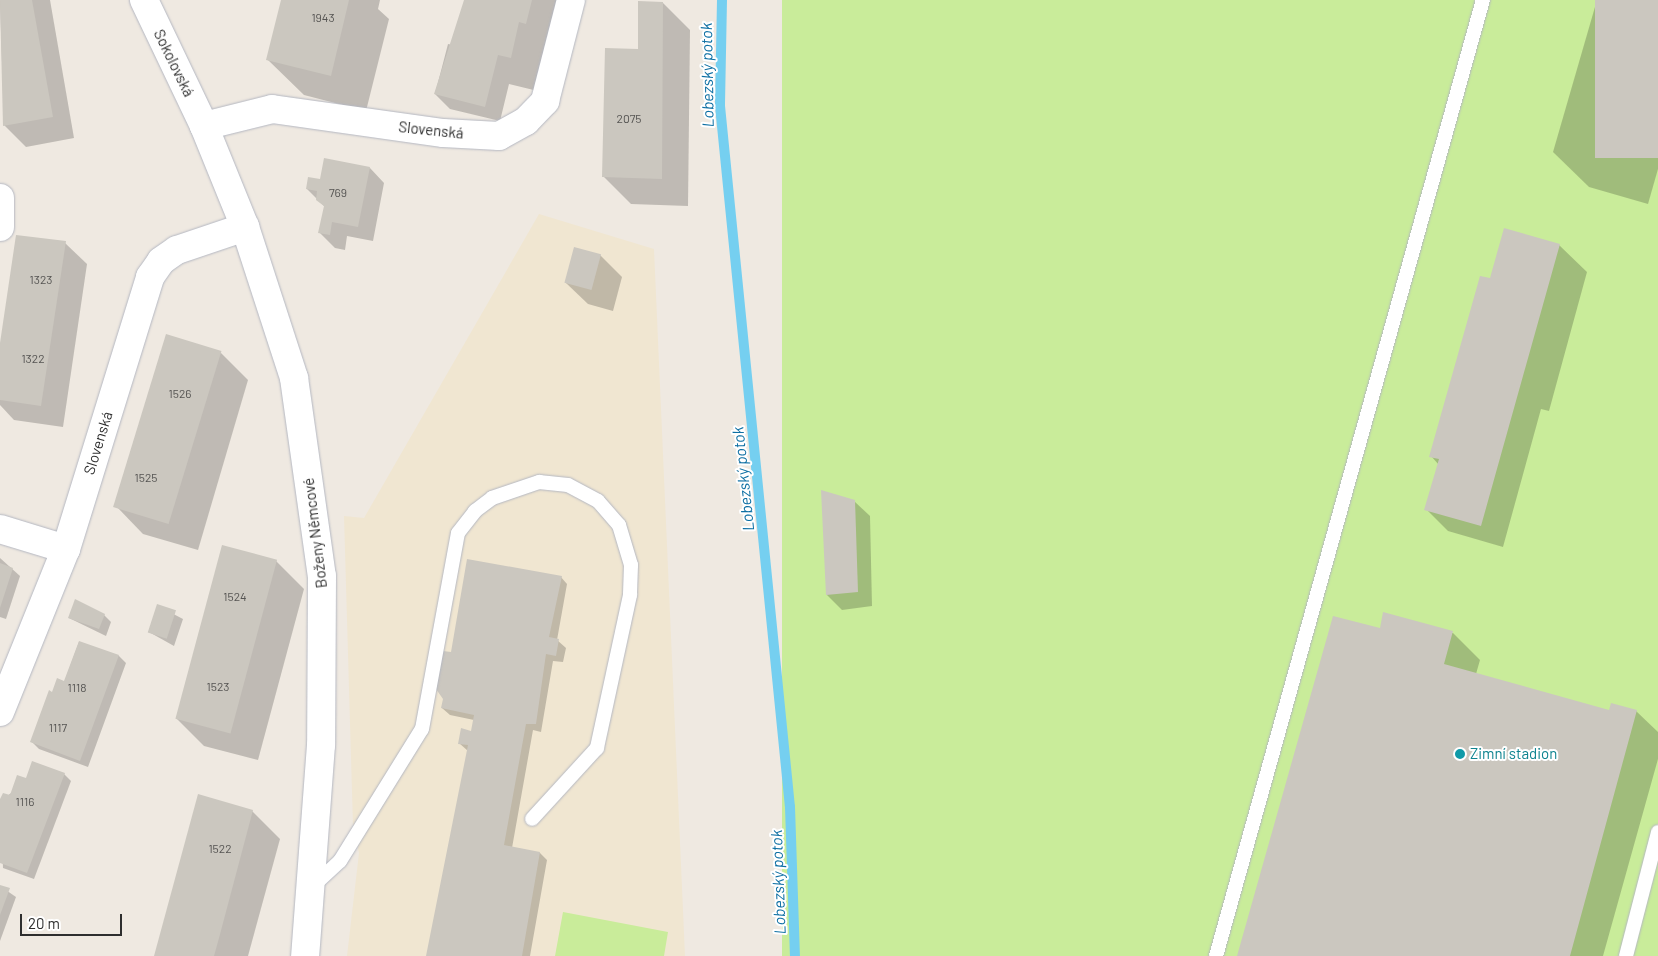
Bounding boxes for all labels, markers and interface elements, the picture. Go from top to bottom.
house number: 1943 [311,11,335,25]
water label: Lobezský potok [696,22,718,128]
street label: Sokolovská [150,26,198,100]
house number: 2075 [616,112,642,126]
street label: Slovenská [398,118,464,142]
house number: 769 [329,186,347,200]
house number: 1323 [30,273,52,287]
house number: 1322 [21,352,45,366]
house number: 1526 [169,387,191,401]
street label: Slovenská [80,409,116,477]
water label: Lobezský potok [728,426,758,532]
house number: 1525 [135,471,157,485]
street label: Boženy Němcové [299,477,331,589]
house number: 1524 [223,590,247,604]
house number: 1523 [207,680,229,694]
house number: 1118 [68,681,86,695]
house number: 1117 [49,721,67,735]
place label: Zimní stadion [1470,745,1557,763]
marker: Zimní stadion [1454,748,1466,760]
house number: 1116 [16,795,34,809]
water label: Lobezský potok [767,829,789,935]
house number: 1522 [208,842,232,856]
scale bar [22,904,125,936]
text: 20 m [28,914,60,932]

